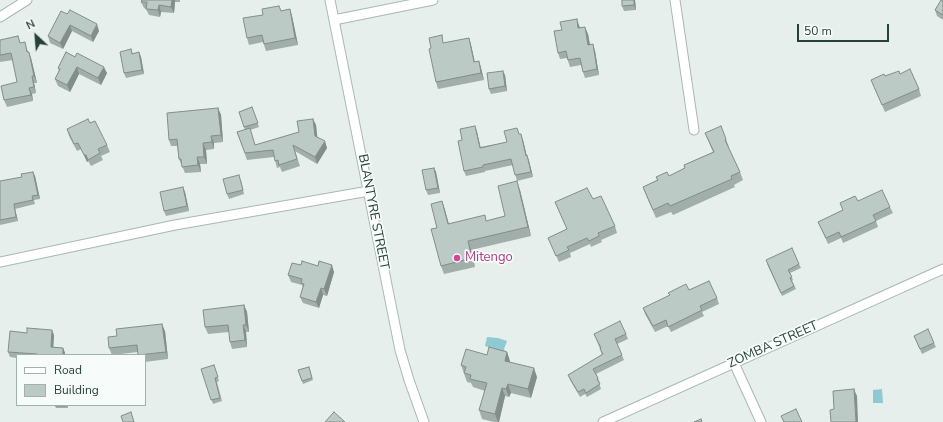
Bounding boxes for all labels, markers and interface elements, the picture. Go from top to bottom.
north arrow [16,16,56,56]
text: N [24,16,38,33]
scale bar [799,16,891,42]
text: 50 m [804,23,832,39]
street label: BLANTYRE STREET [354,153,392,271]
place label: Mitengo [465,250,513,266]
marker: Mitengo [452,253,462,263]
street label: ZOMBA STREET [725,318,821,372]
legend [16,354,146,406]
text: Road [54,362,82,378]
text: Building [54,382,99,398]

